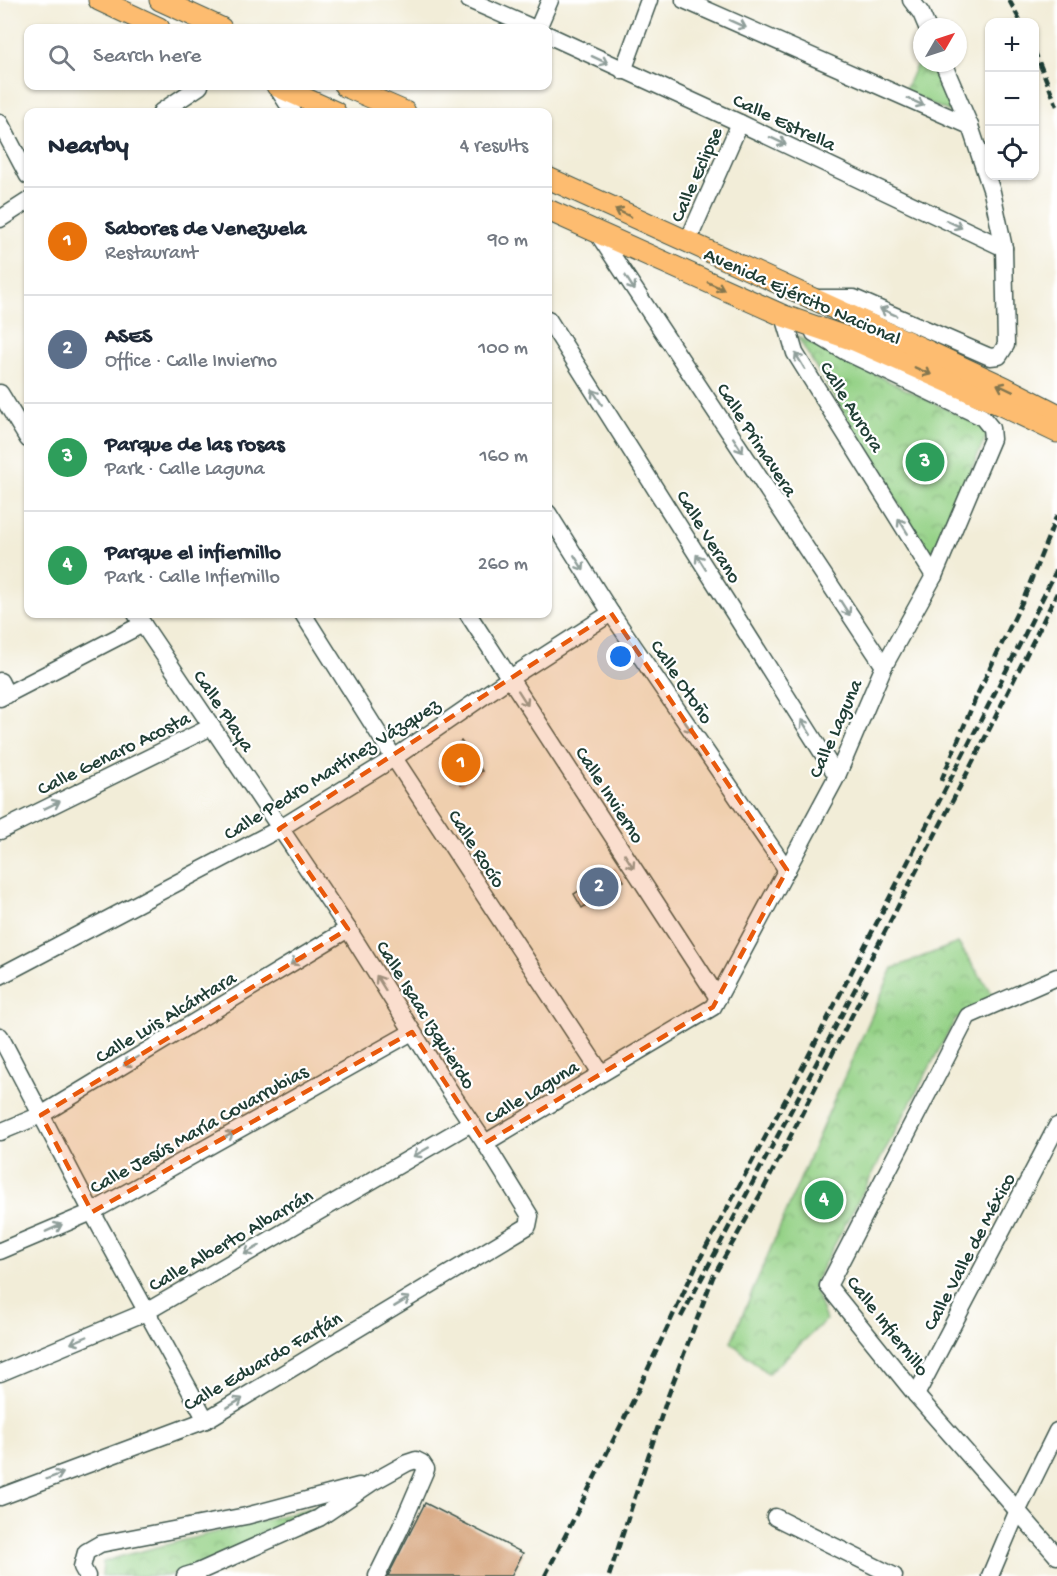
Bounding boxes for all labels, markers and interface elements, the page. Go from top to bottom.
one-way arrow [728,18,746,30]
north arrow [913,18,967,72]
map controls [985,18,1039,180]
button: + [985,18,1039,72]
search box [24,24,552,90]
icon: search [45,41,78,74]
text: Search here [93,44,201,70]
one-way arrow [591,55,609,67]
button: − [985,72,1039,126]
street label: Calle Estrella [728,90,840,158]
one-way arrow [907,97,925,108]
street label: Calle Eclipse [667,124,730,226]
button: locate [985,126,1039,180]
text: Nearby [48,132,129,163]
one-way arrow [768,135,786,147]
text: 4 results [460,136,528,159]
one-way arrow [614,207,632,219]
text: Sabores de Venezuela [105,217,306,243]
one-way arrow [945,219,963,231]
text: 1 [63,230,72,253]
text: 90 m [488,230,528,253]
text: Restaurant [105,243,198,266]
street label: Avenida Ejército Nacional [700,244,904,352]
one-way arrow [624,274,636,290]
one-way arrow [706,280,724,292]
one-way arrow [879,306,897,318]
text: ASES [105,325,152,351]
text: 2 [63,338,72,361]
text: 100 m [478,338,528,361]
text: Office · Calle Invierno [105,351,277,374]
one-way arrow [794,353,806,370]
street label: Calle Aurora [813,358,887,458]
one-way arrow [913,366,931,377]
street label: Calle Primavera [710,380,801,503]
one-way arrow [996,381,1014,393]
one-way arrow [591,389,603,406]
text: Parque de las rosas [105,433,285,459]
one-way arrow [732,436,744,453]
pin: 3 [906,440,944,484]
text: 3 [62,446,73,469]
text: 160 m [479,446,528,469]
text: Park · Calle Laguna [105,459,265,482]
street label: Calle Verano [669,487,745,589]
one-way arrow [896,518,908,535]
text: Parque el infiernillo [105,541,281,567]
text: 4 [63,554,72,577]
text: 260 m [478,554,528,577]
one-way arrow [573,554,585,571]
one-way arrow [695,554,707,571]
text: Park · Calle Infiernillo [105,567,280,590]
one-way arrow [839,599,851,616]
street label: Calle Otoño [644,637,717,729]
your location [606,642,635,671]
street label: Calle Playa [186,667,258,758]
street label: Calle Laguna [805,676,870,782]
one-way arrow [517,689,529,705]
street label: Calle Pedro Martínez Vázquez [221,694,446,847]
street label: Calle Genaro Acosta [34,708,195,802]
one-way arrow [681,716,693,732]
one-way arrow [800,719,812,735]
pin: 1 [442,740,480,786]
street label: Calle Invierno [568,743,648,849]
one-way arrow [43,799,61,810]
street label: Calle Rocío [441,807,509,893]
one-way arrow [623,852,635,869]
pin: 2 [580,864,618,910]
street label: Calle Isaac Izquierdo [369,937,479,1094]
one-way arrow [290,954,307,966]
street label: Calle Luis Alcántara [92,967,242,1070]
one-way arrow [374,974,387,991]
one-way arrow [123,1055,140,1067]
street label: Calle Laguna [482,1056,585,1131]
street label: Calle Jesús María Covarrubias [87,1061,313,1201]
one-way arrow [217,1130,234,1142]
one-way arrow [413,1146,430,1158]
street label: Calle Valle de México [920,1170,1022,1335]
pin: 4 [804,1178,844,1222]
street label: Calle Alberto Albarrán [146,1185,318,1298]
one-way arrow [44,1222,62,1233]
one-way arrow [244,1244,261,1256]
street label: Calle Infiernillo [840,1272,933,1382]
one-way arrow [393,1296,410,1308]
street label: Calle Eduardo Farfán [180,1308,348,1418]
one-way arrow [71,1334,89,1346]
one-way arrow [226,1396,243,1408]
one-way arrow [45,1470,64,1481]

